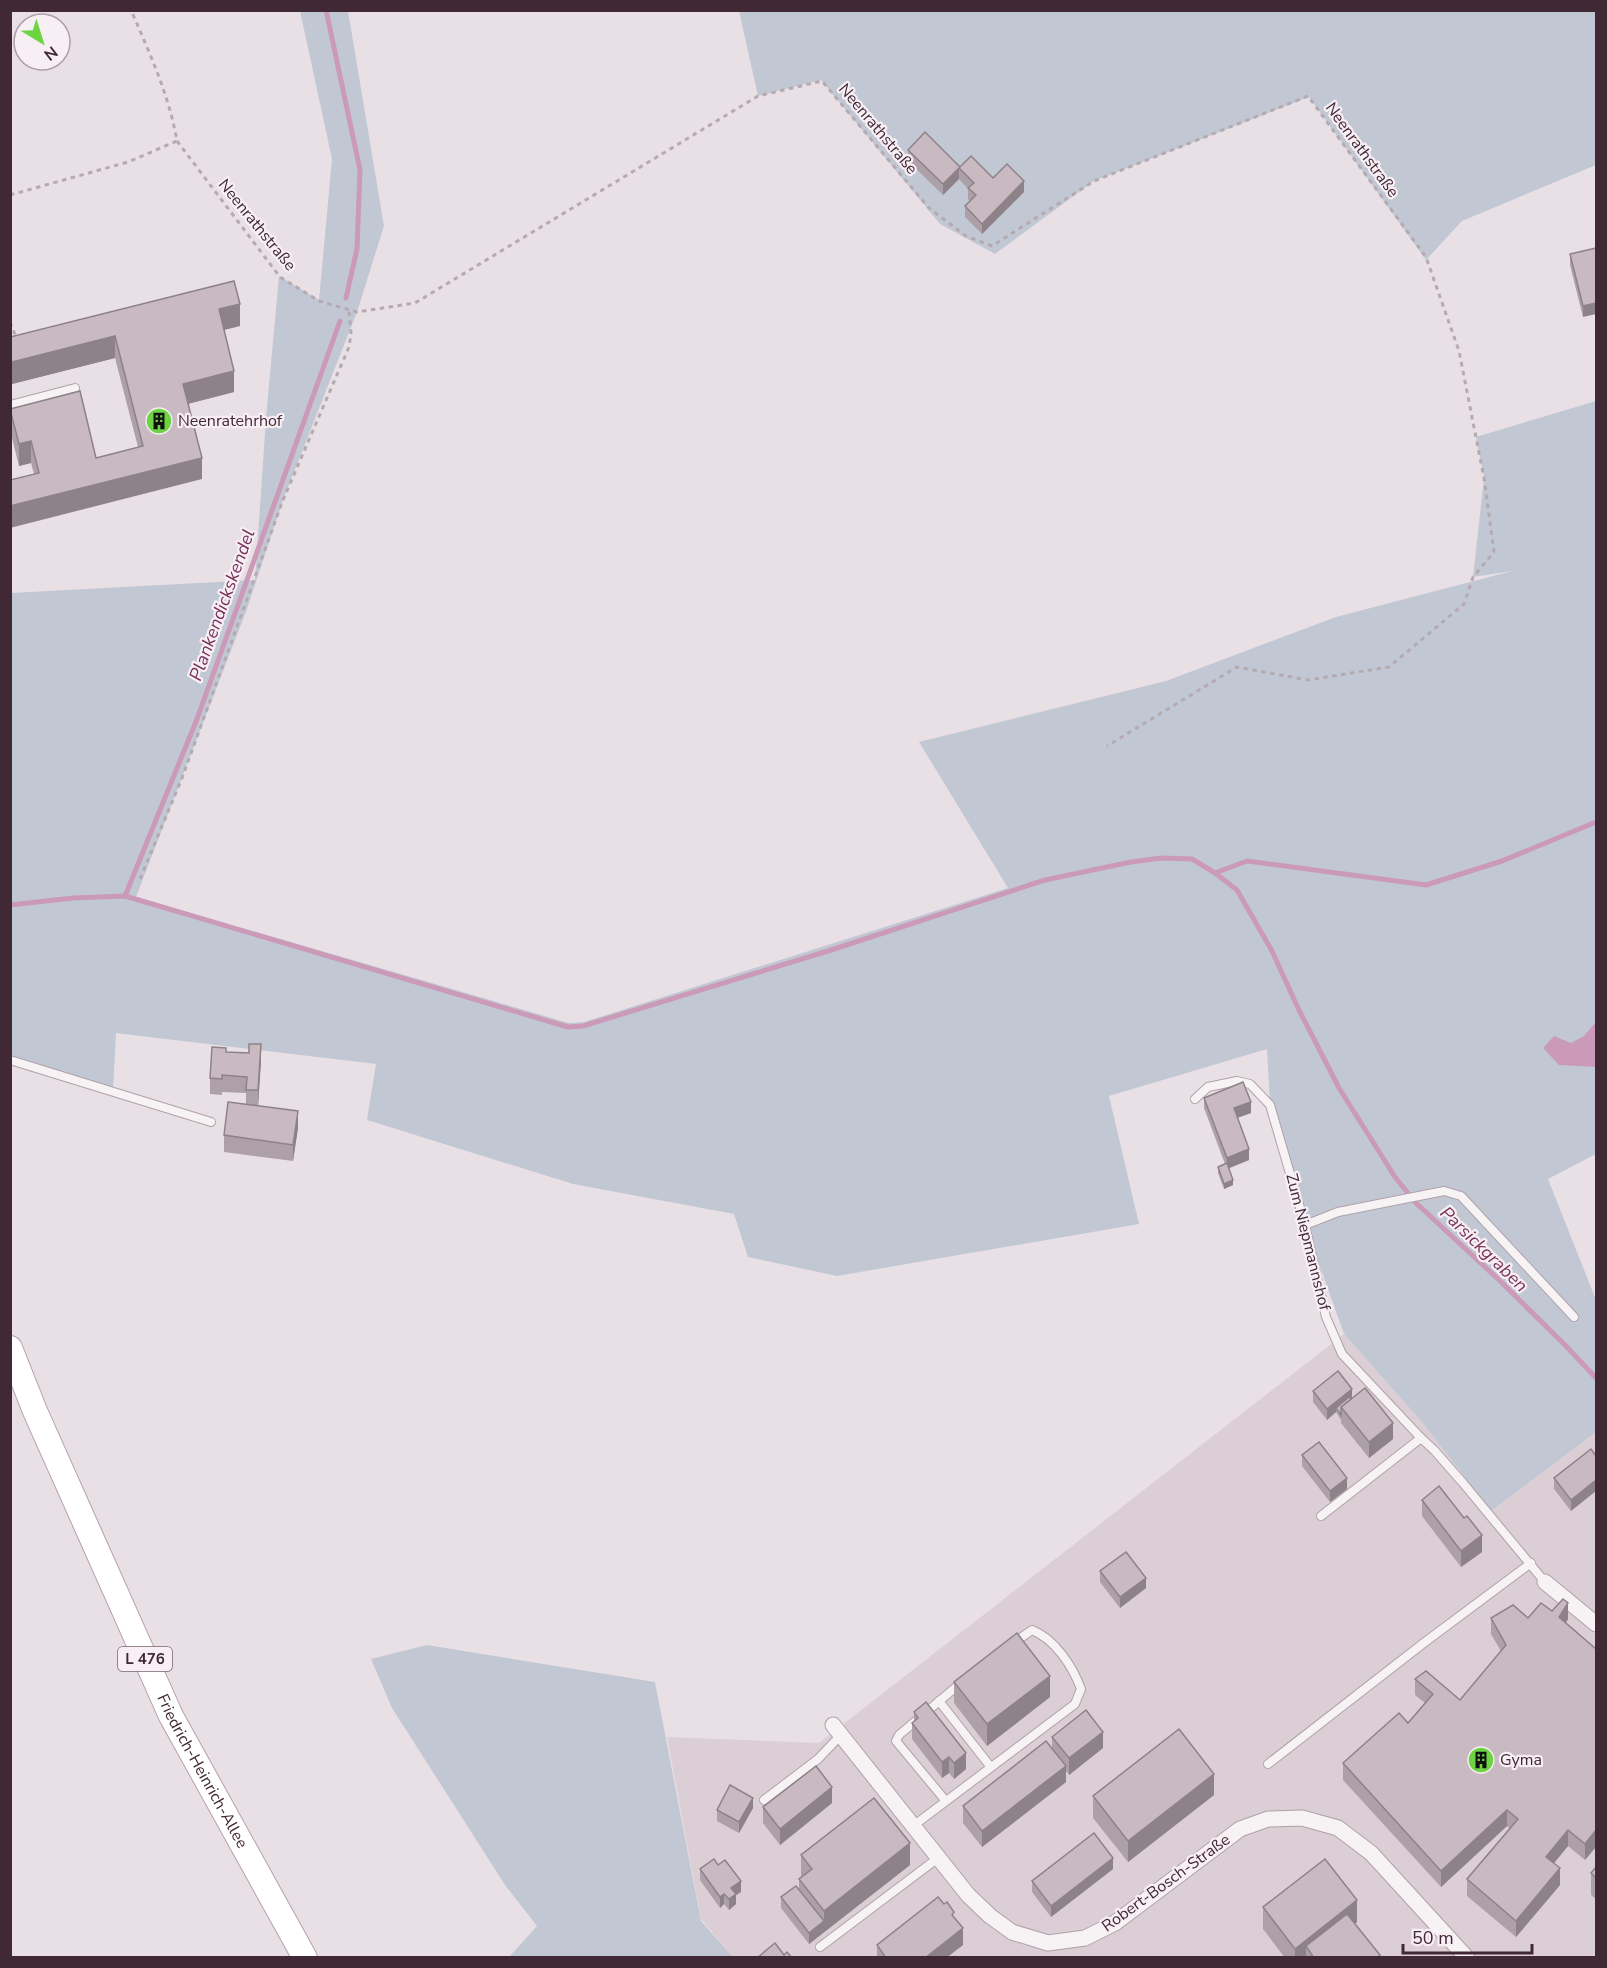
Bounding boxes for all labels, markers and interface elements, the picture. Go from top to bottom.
north arrow [12,12,72,72]
text: N [39,41,62,65]
street label: Neenrathstraße [833,79,923,179]
street label: Neenrathstraße [1320,98,1404,202]
street label: Neenrathstraße [213,174,301,276]
building icon: Neenratehrhof [144,406,174,436]
place label: Neenratehrhof [178,410,283,432]
water label: Plankendickskendel [183,526,261,684]
street label: Zum Niepmannshof [1280,1171,1336,1314]
water label: Parsickgraben [1435,1201,1533,1297]
road number: L 476 [118,1647,172,1671]
street label: Friedrich-Heinrich-Allee [152,1690,253,1852]
building icon: Gyma [1466,1745,1496,1775]
place label: Gyma [1500,1749,1542,1771]
street label: Robert-Bosch-Straße [1097,1829,1235,1937]
scale bar [1403,1917,1532,1955]
text: 50 m [1412,1926,1454,1950]

